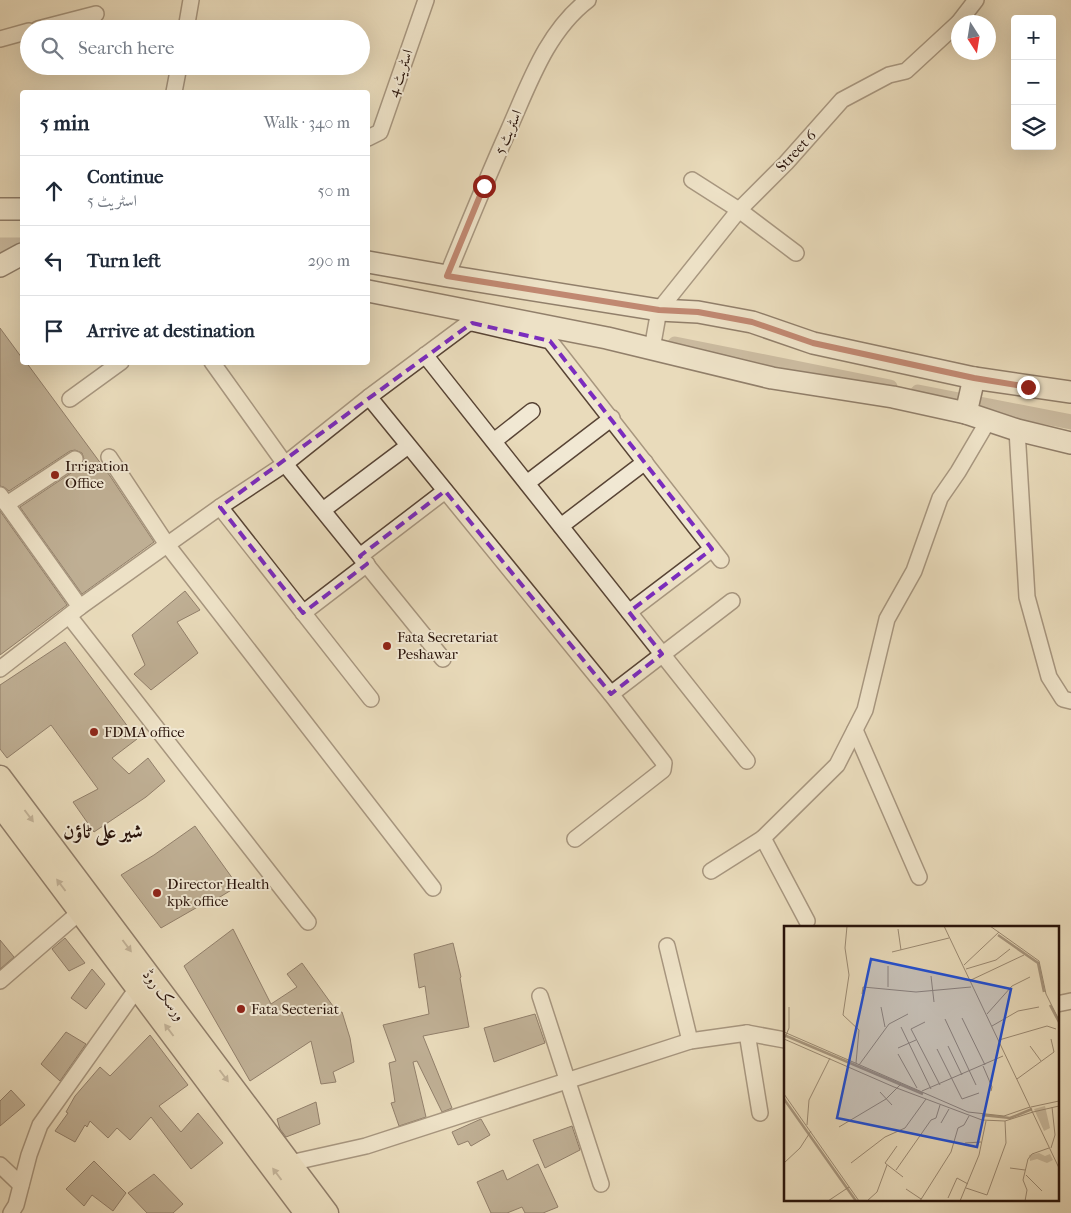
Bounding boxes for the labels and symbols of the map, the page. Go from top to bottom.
north arrow [951,15,996,60]
street label: اسٹریٹ 4 [383,47,417,100]
street label: اسٹریٹ 5 [490,107,527,158]
street label: Street 6 [772,126,821,176]
route start [473,175,496,198]
route end [1017,376,1040,399]
place label: Irrigation Office [65,457,129,492]
marker: Irrigation Office [49,469,61,481]
place label: Fata Secretariat Peshawar [397,628,499,663]
marker: Fata Secretariat Peshawar [381,640,393,652]
place label: FDMA office [104,723,185,741]
marker: FDMA office [88,726,100,738]
one-way arrow [24,809,35,822]
district label: شیر علی ٹاؤن [63,820,143,847]
place label: Director Health kpk office [167,875,270,910]
one-way arrow [56,879,67,892]
marker: Director Health kpk office [151,887,163,899]
inset map [784,926,1058,1200]
one-way arrow [122,939,132,953]
street label: ورسک روڈ [139,966,189,1024]
place label: Fata Secteriat [251,1000,340,1018]
marker: Fata Secteriat [235,1003,247,1015]
one-way arrow [164,1023,174,1037]
one-way arrow [219,1069,230,1082]
one-way arrow [271,1168,282,1181]

